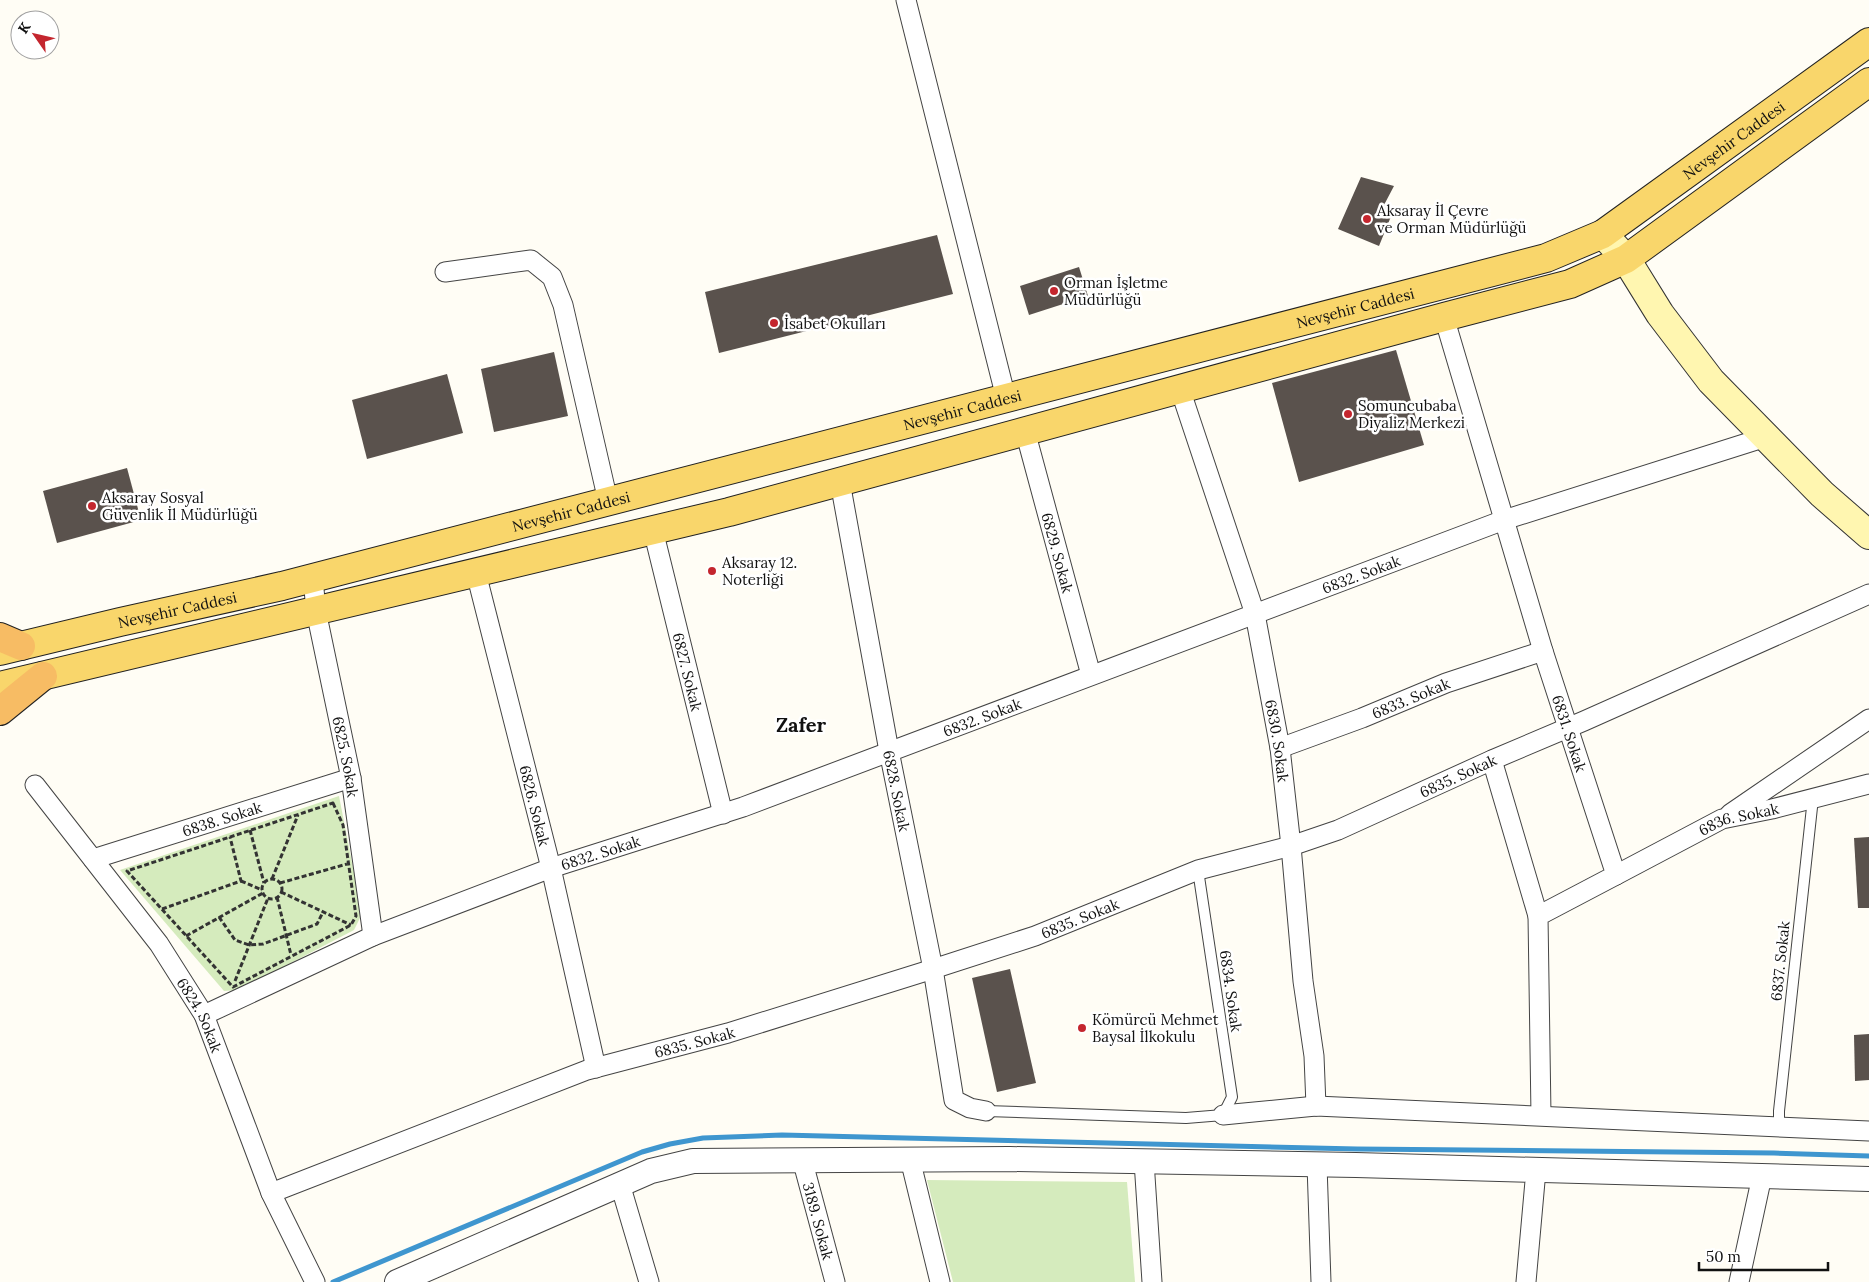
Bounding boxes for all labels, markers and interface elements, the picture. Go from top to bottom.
north arrow [10,10,60,60]
text: K [14,19,34,37]
street label: Nevşehir Caddesi [1679,97,1788,183]
place label: Aksaray İl Çevre ve Orman Müdürlüğü [1376,201,1527,237]
marker: Aksaray İl Çevre ve Orman Müdürlüğü [1361,213,1373,225]
place label: Orman İşletme Müdürlüğü [1064,273,1168,309]
street label: Nevşehir Caddesi [1294,283,1416,332]
marker: Orman İşletme Müdürlüğü [1048,285,1060,297]
place label: İsabet Okulları [784,314,886,333]
marker: İsabet Okulları [768,317,780,329]
street label: Nevşehir Caddesi [901,385,1023,434]
place label: Somuncubaba Diyaliz Merkezi [1358,396,1465,432]
marker: Somuncubaba Diyaliz Merkezi [1342,408,1354,420]
street label: Nevşehir Caddesi [510,487,632,535]
place label: Aksaray Sosyal Güvenlik İl Müdürlüğü [101,488,258,524]
marker: Aksaray Sosyal Güvenlik İl Müdürlüğü [86,500,98,512]
street label: 6829. Sokak [1038,510,1078,595]
street label: 6832. Sokak [1319,551,1403,597]
place label: Aksaray 12. Noterliği [721,553,797,589]
marker: Aksaray 12. Noterliği [706,565,718,577]
street label: Nevşehir Caddesi [116,587,238,632]
street label: 6827. Sokak [669,631,707,713]
street label: 6833. Sokak [1369,673,1452,722]
street label: 6832. Sokak [940,693,1024,740]
street label: 6831. Sokak [1548,693,1591,774]
street label: 6830. Sokak [1262,698,1293,783]
district label: Zafer [776,712,826,737]
street label: 6825. Sokak [329,715,363,798]
street label: 6828. Sokak [880,748,914,833]
street label: 6835. Sokak [1416,750,1499,801]
street label: 6826. Sokak [516,763,555,848]
street label: 6838. Sokak [179,797,264,840]
street label: 6836. Sokak [1695,798,1781,839]
street label: 6832. Sokak [558,831,643,874]
street label: 6835. Sokak [1038,894,1121,942]
street label: 6837. Sokak [1766,920,1794,1002]
street label: 6834. Sokak [1216,949,1246,1033]
street label: 6824. Sokak [173,974,227,1055]
place label: Kömürcü Mehmet Baysal İlkokulu [1092,1010,1219,1046]
street label: 6835. Sokak [652,1022,737,1062]
marker: Kömürcü Mehmet Baysal İlkokulu [1076,1022,1088,1034]
street label: 3189. Sokak [799,1180,838,1262]
scale bar [1699,1240,1828,1272]
text: 50 m [1706,1247,1741,1266]

